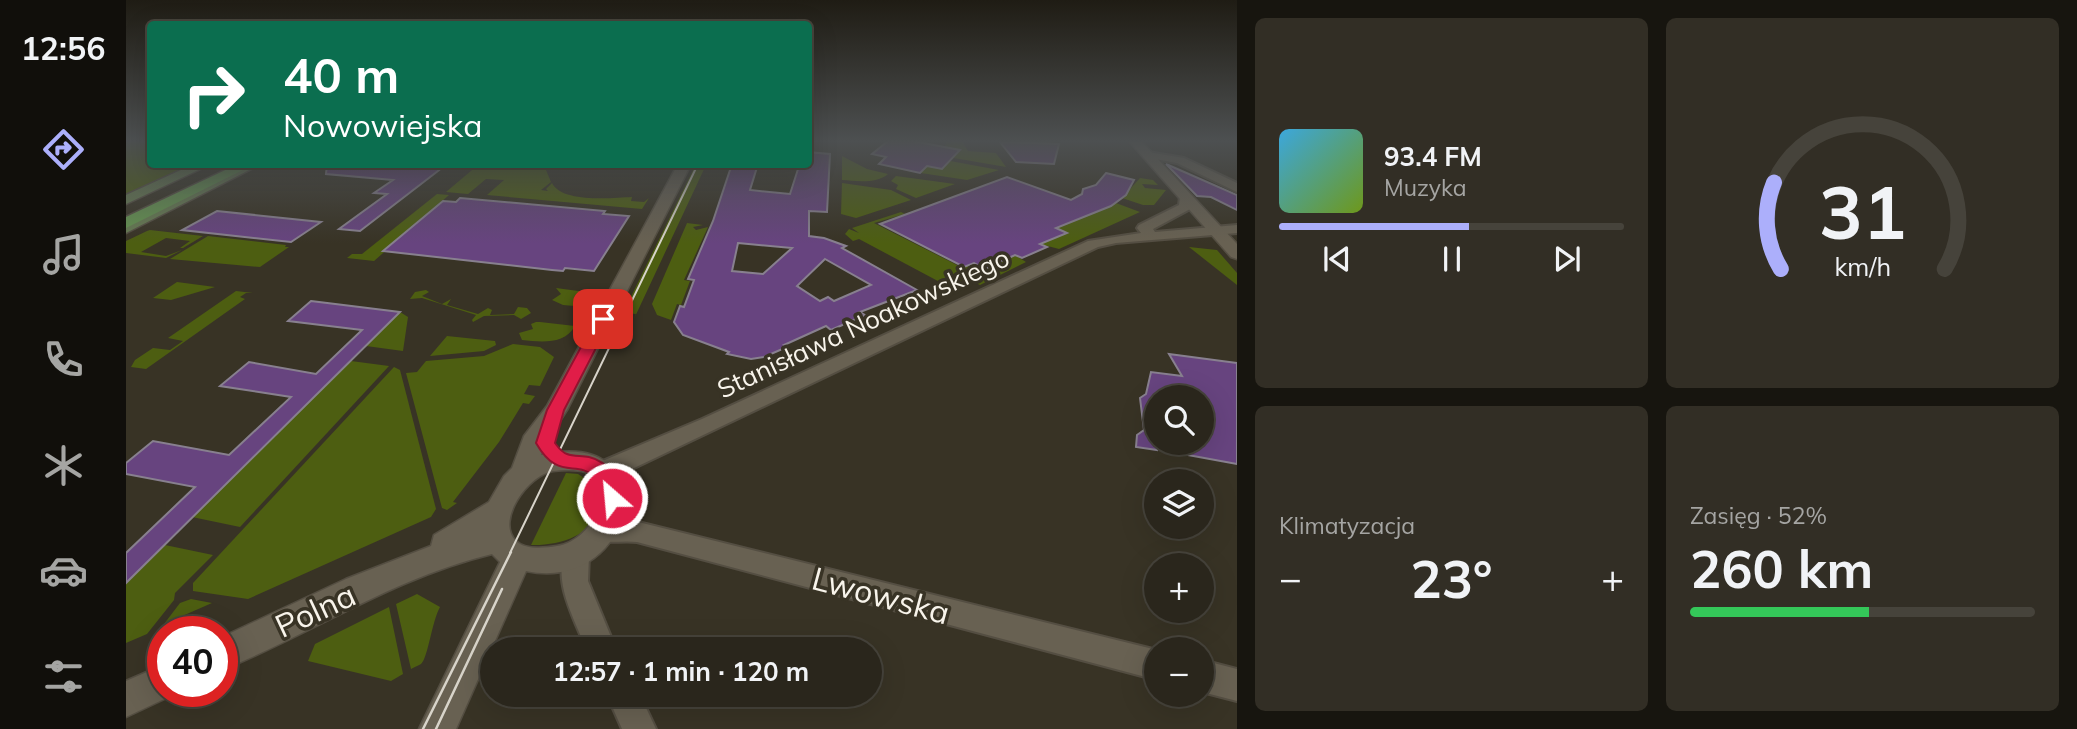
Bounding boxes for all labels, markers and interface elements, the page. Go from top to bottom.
text: 12:56 [21,28,105,68]
text: 40 m [283,44,399,105]
icon: right [168,49,259,140]
text: Nowowiejska [283,105,482,145]
icon: directions [39,125,88,174]
text: 93.4 FM [1384,140,1482,173]
text: 31 [1819,167,1906,258]
text: Muzyka [1384,173,1467,202]
icon: music [39,230,88,279]
icon: previous [1318,240,1356,278]
icon: pause [1433,240,1471,278]
icon: next [1548,240,1586,278]
street label: Stanisława Noakowskiego [712,241,1014,405]
text: km/h [1834,251,1891,282]
pin [573,289,633,349]
icon: arrive [584,300,622,338]
icon: phone [39,335,88,384]
map controls [1144,385,1214,707]
button: search [1144,385,1214,455]
icon: climate [39,441,88,490]
position arrow [575,461,649,535]
button: layers [1144,469,1214,539]
text: Zasięg · 52% [1690,501,1827,530]
text: Klimatyzacja [1279,511,1415,540]
text: 260 km [1690,536,1873,601]
icon: car [39,546,88,595]
text: 23° [1410,546,1493,611]
button: + [1144,553,1214,623]
text: − [1279,554,1302,602]
text: + [1601,554,1624,602]
street label: Lwowska [808,557,954,633]
street label: Polna [268,574,362,646]
speed limit sign: 40 [147,616,238,707]
button: − [1144,637,1214,707]
icon: filters [39,652,88,701]
text: 12:57 · 1 min · 120 m [553,655,809,688]

